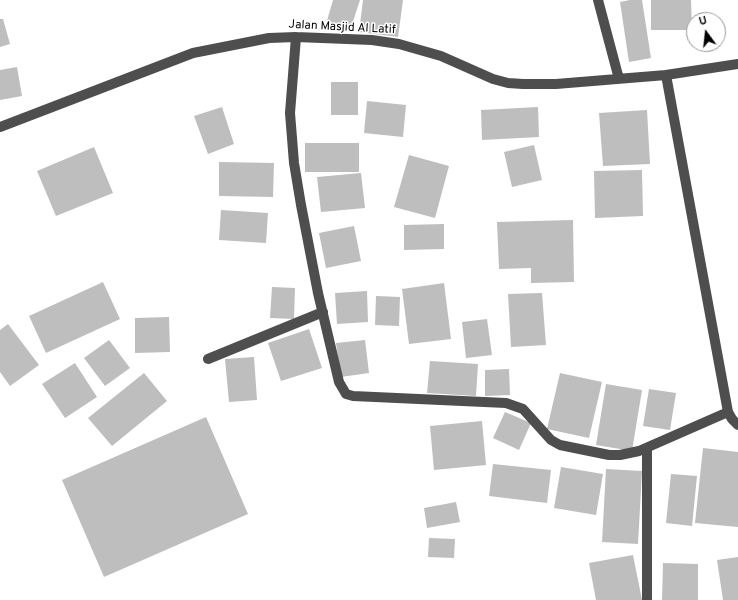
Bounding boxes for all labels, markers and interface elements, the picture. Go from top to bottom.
north arrow [686,12,726,52]
text: U [698,14,709,29]
street label: Jalan Masjid Al Latif [288,18,396,38]

